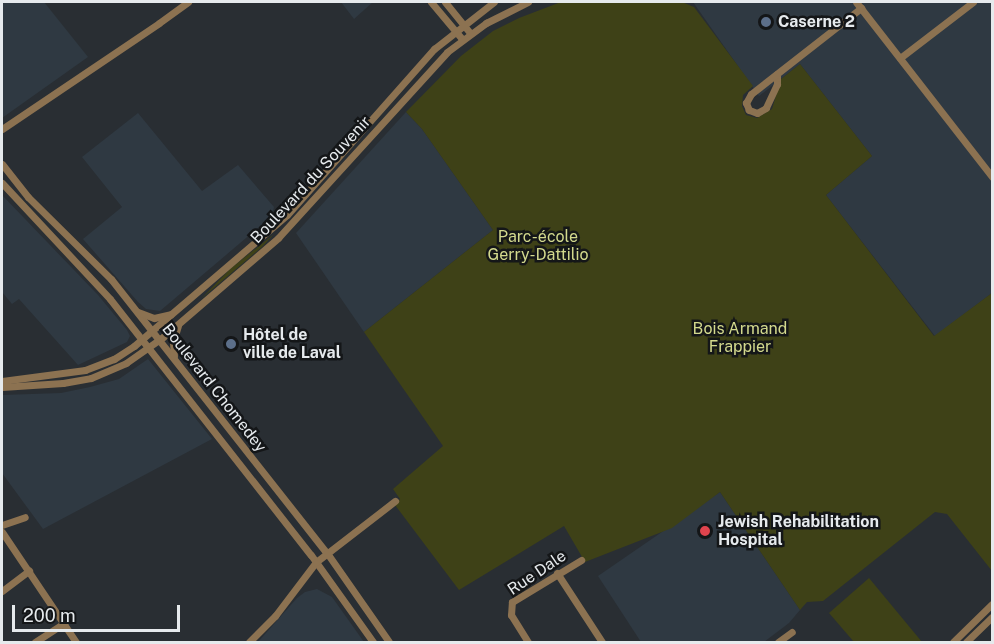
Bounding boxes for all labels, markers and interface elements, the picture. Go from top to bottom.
place label: Caserne 2 [778,12,855,32]
marker: Caserne 2 [759,15,773,29]
street label: Boulevard du Souvenir [247,112,375,248]
park label: Parc-école Gerry-Dattilio [487,227,589,265]
park label: Bois Armand Frappier [693,319,787,357]
street label: Boulevard Chomedey [158,320,270,456]
place label: Hôtel de ville de Laval [243,325,341,363]
marker: Hôtel de ville de Laval [224,337,238,351]
place label: Jewish Rehabilitation Hospital [718,512,879,550]
marker: Jewish Rehabilitation Hospital [696,522,714,540]
street label: Rue Dale [504,546,570,600]
scale bar [15,593,183,631]
text: 200 m [23,605,76,626]

